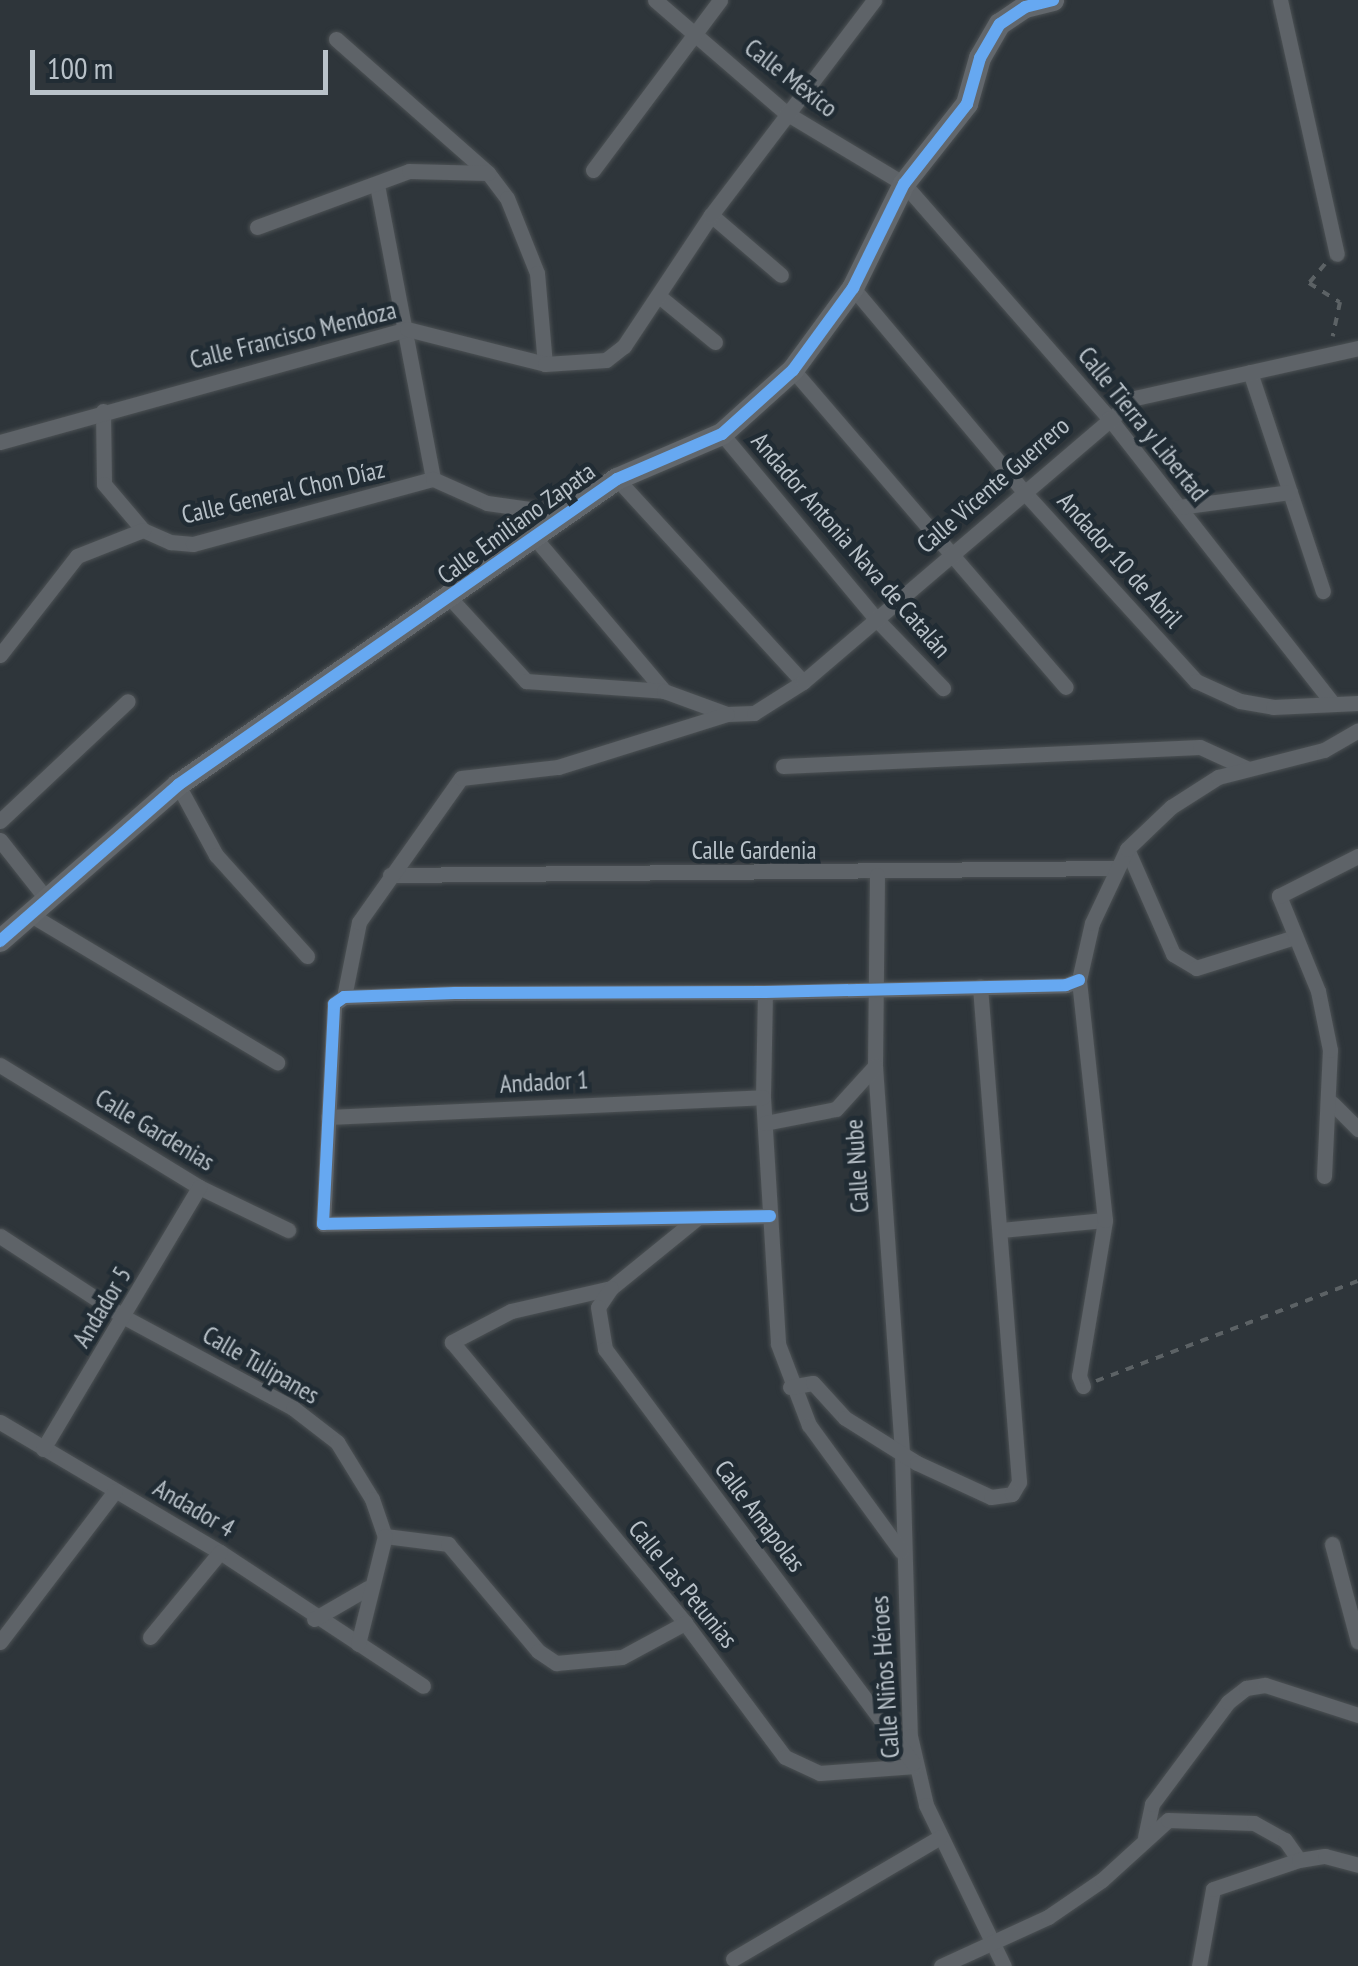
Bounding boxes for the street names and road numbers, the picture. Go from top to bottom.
street label: Calle México [739,33,843,123]
street label: Calle Francisco Mendoza [187,295,399,375]
street label: Calle Tierra y Libertad [1071,340,1215,508]
street label: Calle Vicente Guerrero [910,410,1076,560]
street label: Andador Antonia Nava de Catalán [745,426,957,664]
street label: Calle General Chon Díaz [179,454,387,530]
street label: Calle Emiliano Zapata [431,456,601,590]
street label: Andador 10 de Abril [1051,486,1189,634]
street label: Calle Gardenia [691,835,817,865]
street label: Andador 1 [499,1065,589,1099]
street label: Calle Gardenias [90,1083,220,1177]
street label: Calle Nube [839,1118,875,1214]
street label: Andador 5 [66,1261,138,1353]
street label: Calle Tulipanes [197,1319,325,1411]
street label: Calle Amapolas [708,1454,812,1578]
street label: Andador 4 [148,1473,240,1543]
street label: Calle Las Petunias [622,1514,744,1654]
street label: Calle Niños Héroes [864,1595,906,1759]

